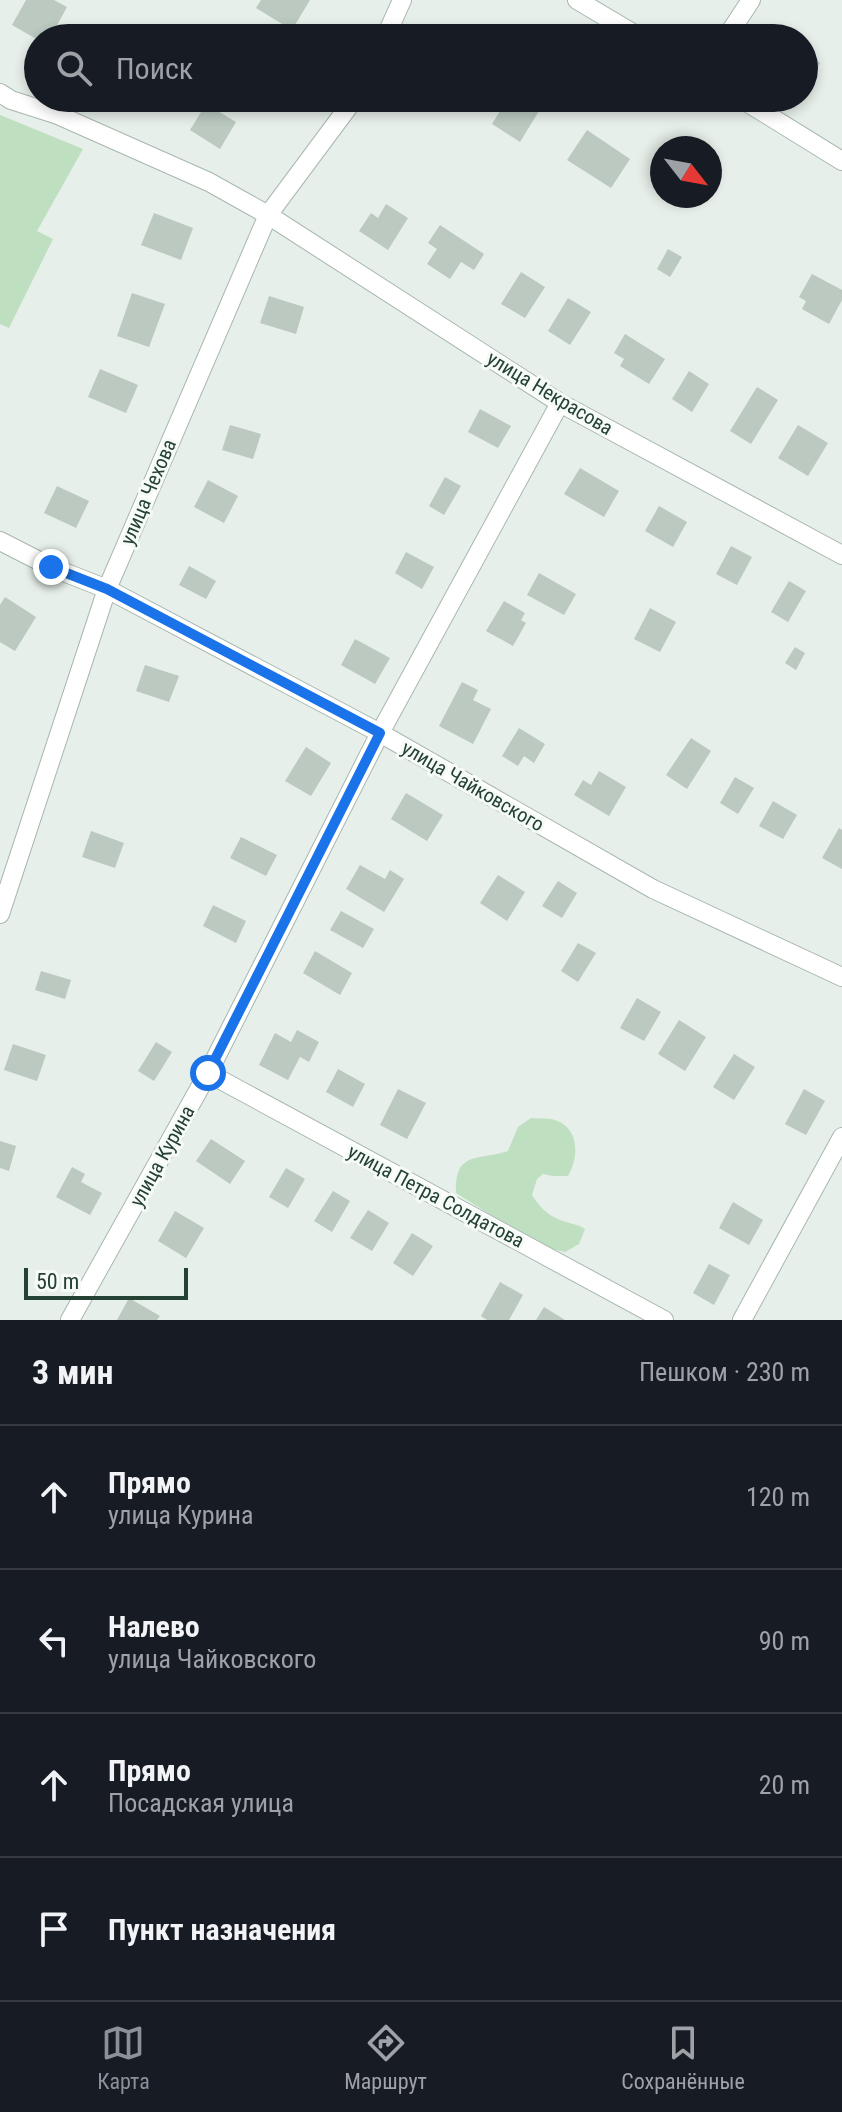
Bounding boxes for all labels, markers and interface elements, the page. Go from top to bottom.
search box [24,24,818,112]
icon: search [52,46,96,90]
text: Поиск [116,51,193,86]
north arrow [650,136,722,208]
street label: улица Некрасова [483,346,617,440]
street label: улица Чехова [115,435,181,549]
route end [33,549,69,585]
street label: улица Чайковского [398,736,548,836]
route start [190,1055,226,1091]
street label: улица Курина [124,1101,200,1211]
street label: улица Петра Солдатова [344,1139,528,1253]
scale bar [24,1264,188,1300]
text: 50 m [36,1269,79,1294]
text: 3 мин [32,1352,114,1392]
text: Пешком · 230 m [639,1357,810,1387]
text: Прямо [108,1465,191,1500]
icon: ahead [32,1475,76,1519]
text: 120 m [746,1482,810,1512]
text: улица Курина [108,1500,254,1530]
text: Налево [108,1609,200,1644]
icon: left [32,1619,76,1663]
text: 90 m [759,1626,810,1656]
text: улица Чайковского [108,1644,316,1674]
text: Прямо [108,1753,191,1788]
icon: ahead [32,1763,76,1807]
text: 20 m [759,1770,810,1800]
text: Посадская улица [108,1788,294,1818]
icon: arrive [32,1907,76,1951]
text: Пункт назначения [108,1912,336,1947]
tab: Карта [97,2021,150,2094]
tab: Маршрут [344,2021,427,2094]
tab: Сохранённые [621,2021,745,2094]

